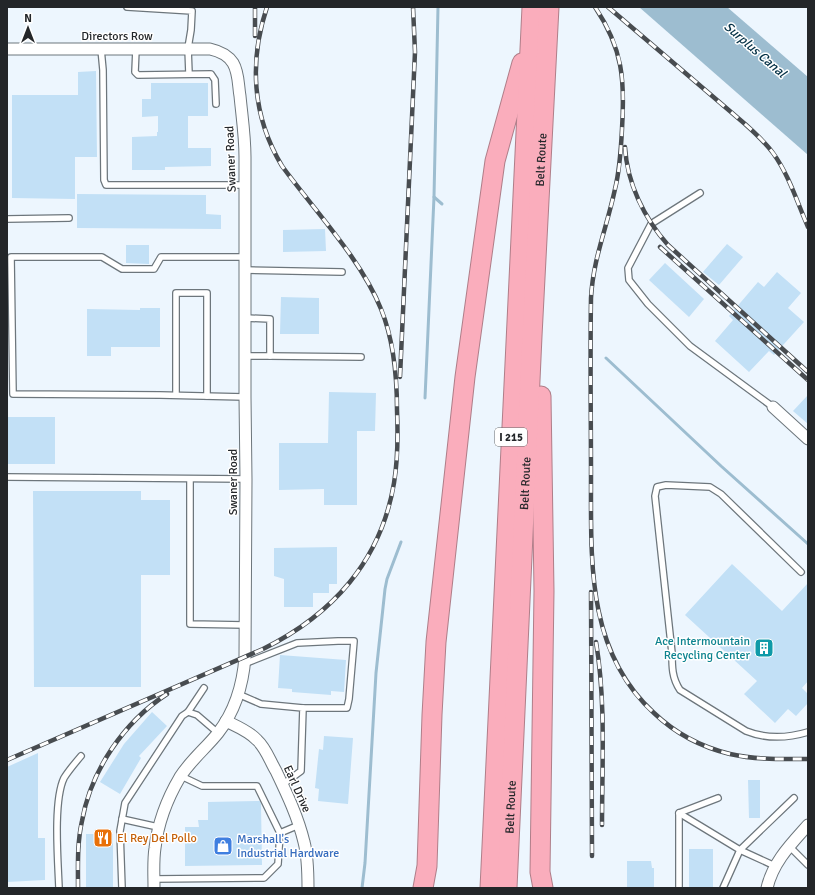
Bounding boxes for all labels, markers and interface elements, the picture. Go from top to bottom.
north arrow [8,8,48,48]
text: N [24,12,32,25]
water label: Surplus Canal [721,19,790,82]
street label: Directors Row [81,29,153,44]
street label: Swaner Road [222,126,240,192]
street label: Belt Route [532,133,550,187]
road number: I 215 [495,428,527,446]
street label: Swaner Road [226,449,241,515]
street label: Belt Route [517,456,534,510]
place label: Ace Intermountain Recycling Center [655,634,751,663]
building icon: Ace Intermountain Recycling Center [753,637,775,659]
street label: Earl Drive [280,763,314,815]
street label: Belt Route [502,780,519,834]
restaurant icon: El Rey Del Pollo [92,827,114,849]
place label: El Rey Del Pollo [117,831,197,846]
place label: Marshall's Industrial Hardware [237,832,339,861]
shop icon: Marshall's Industrial Hardware [212,835,234,857]

